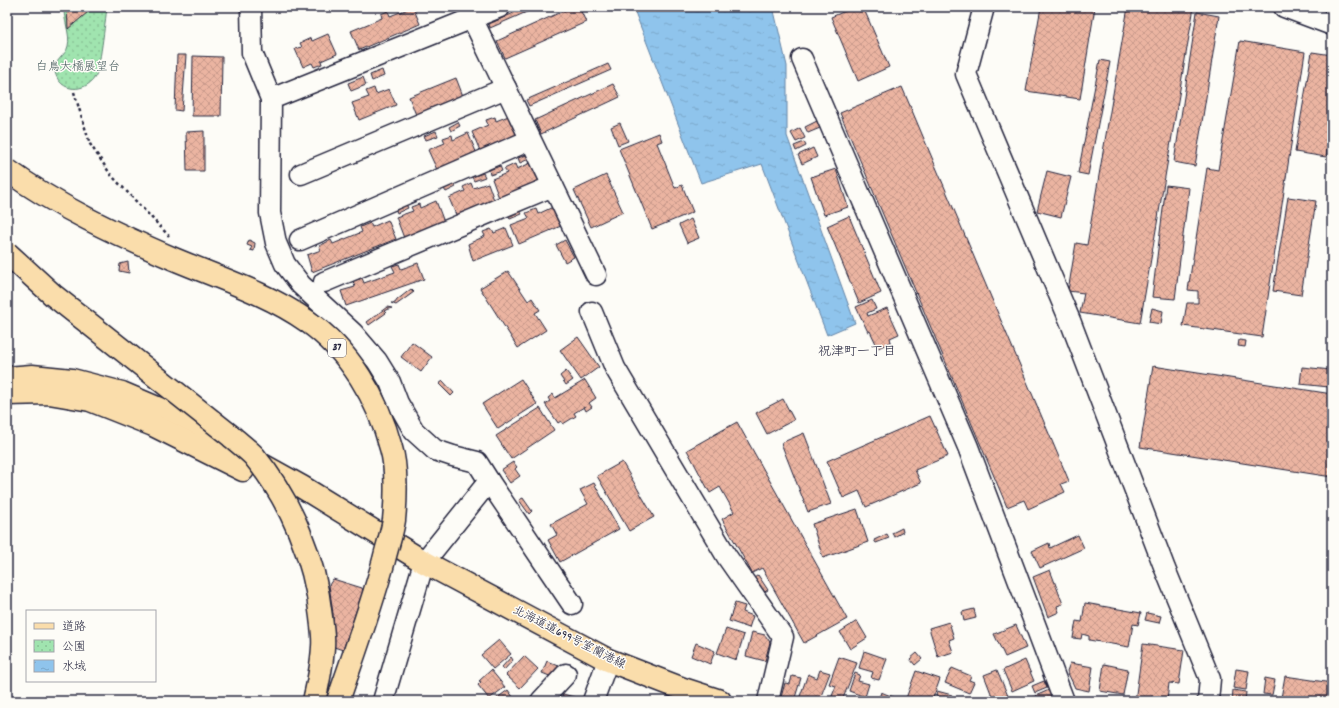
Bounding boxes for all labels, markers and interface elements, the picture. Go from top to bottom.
park label: 白鳥大橋展望台 [36,59,120,76]
road number: 37 [328,339,346,357]
district label: 祝津町一丁目 [818,343,896,362]
street label: 北海道道699号室蘭港線 [510,602,628,674]
legend [26,610,156,682]
text: 道路 [62,619,86,636]
text: 公園 [62,639,86,656]
text: 水域 [62,659,86,676]

